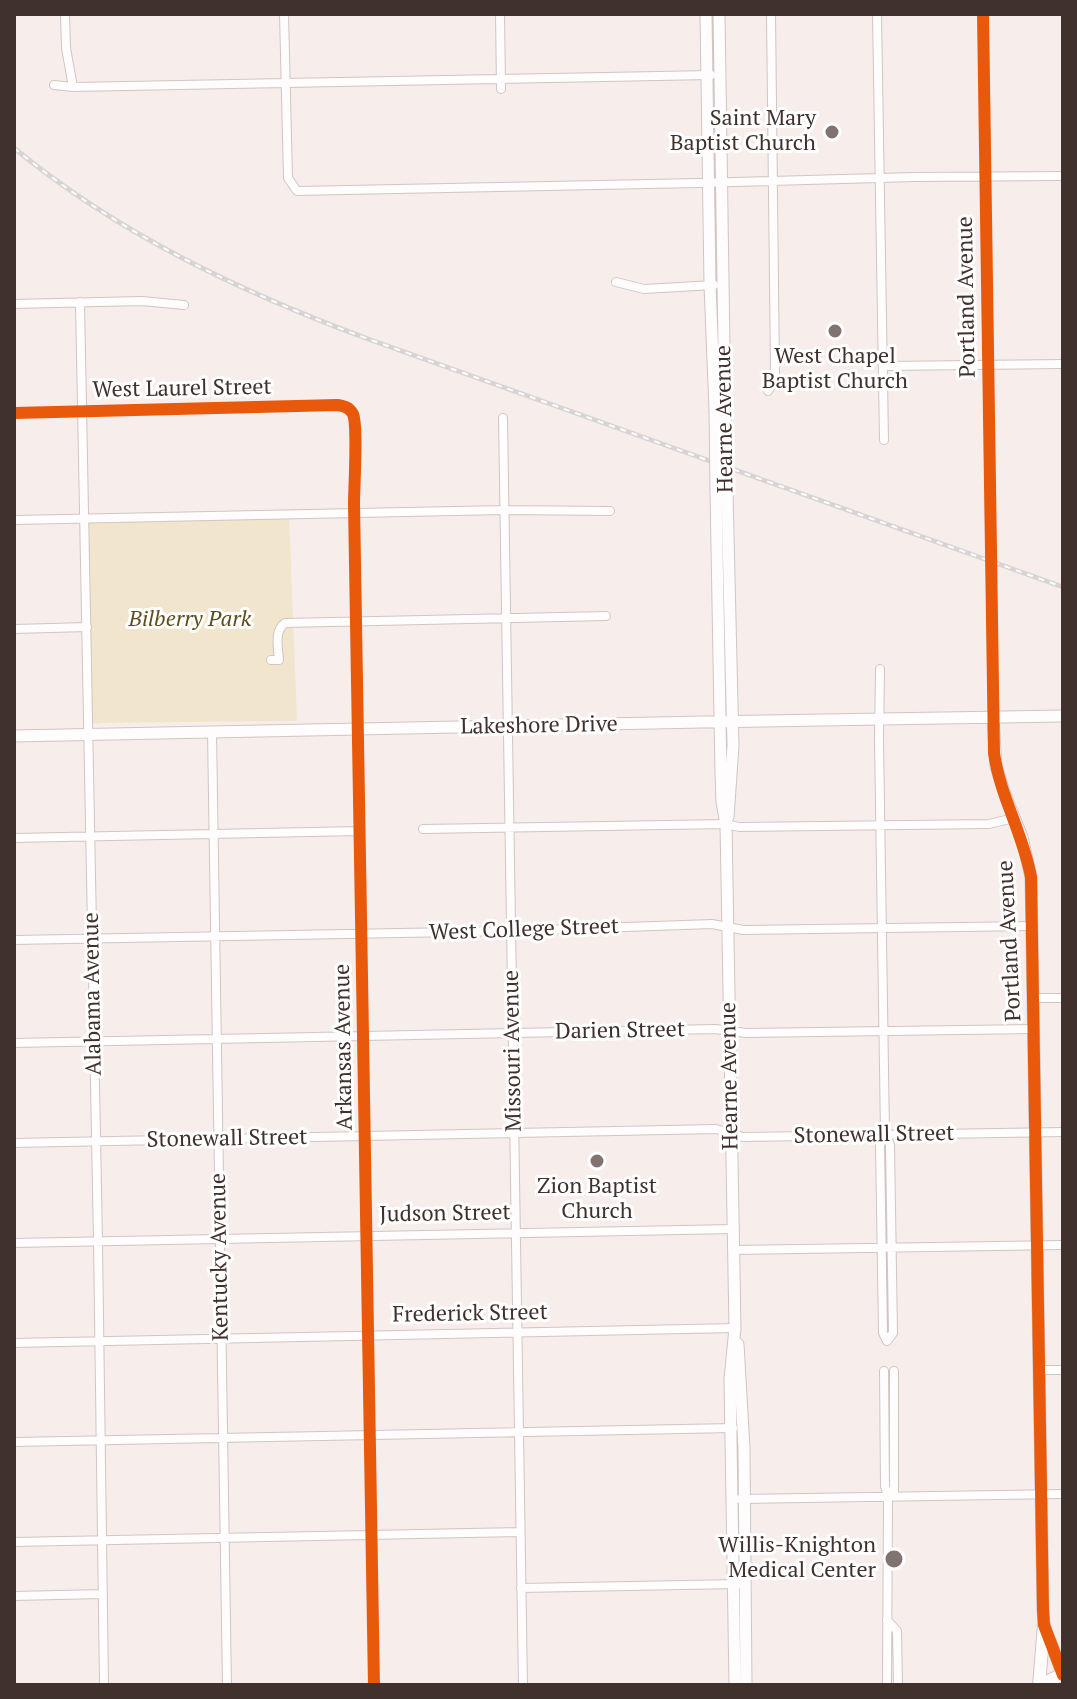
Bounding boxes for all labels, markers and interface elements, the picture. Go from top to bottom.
place label: Saint Mary Baptist Church [670,106,816,158]
marker: Saint Mary Baptist Church [823,123,841,141]
street label: Portland Avenue [952,216,982,378]
marker: West Chapel Baptist Church [826,322,844,340]
place label: West Chapel Baptist Church [762,344,908,396]
street label: Hearne Avenue [711,345,739,493]
street label: West Laurel Street [92,374,272,404]
park label: Bilberry Park [129,607,251,633]
street label: Lakeshore Drive [460,711,618,741]
street label: Portland Avenue [993,860,1027,1022]
street label: Alabama Avenue [78,912,108,1076]
street label: West College Street [429,913,619,947]
street label: Arkansas Avenue [329,964,359,1130]
street label: Missouri Avenue [498,970,528,1132]
street label: Hearne Avenue [716,1002,744,1150]
street label: Darien Street [555,1017,685,1045]
street label: Stonewall Street [793,1120,955,1150]
street label: Stonewall Street [146,1124,308,1154]
marker: Zion Baptist Church [588,1152,606,1170]
street label: Kentucky Avenue [205,1173,235,1341]
place label: Zion Baptist Church [537,1174,657,1226]
street label: Judson Street [379,1200,511,1228]
street label: Frederick Street [392,1299,548,1329]
place label: Willis-Knighton Medical Center [718,1533,876,1584]
marker: Willis-Knighton Medical Center [883,1548,905,1570]

